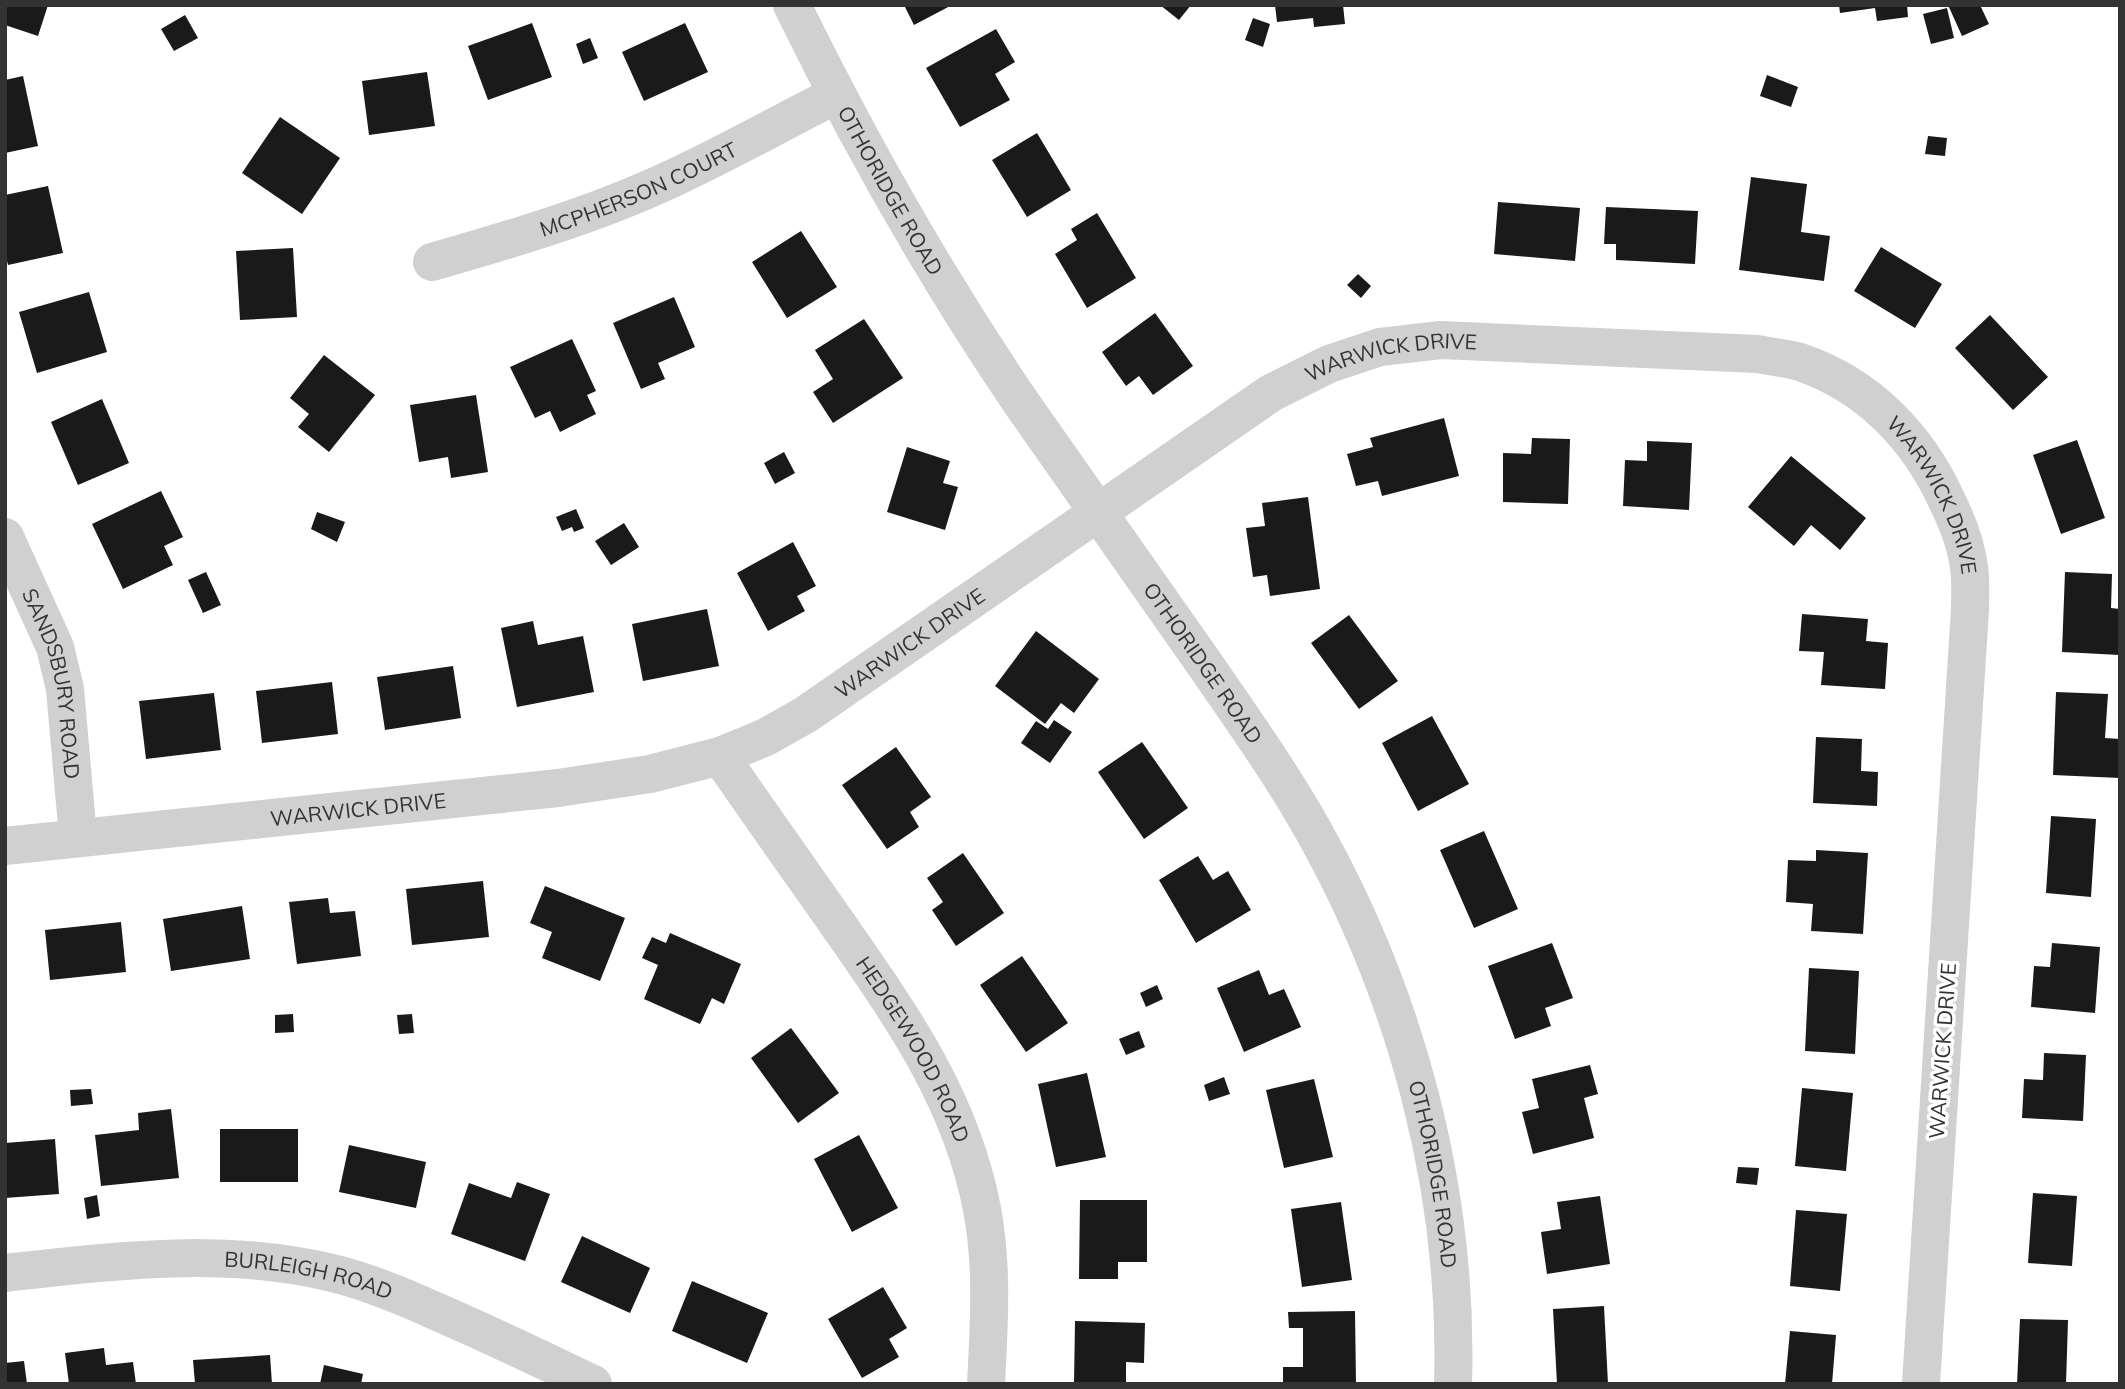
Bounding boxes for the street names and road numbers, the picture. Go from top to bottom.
street label: OTHORIDGE ROAD [832,101,949,280]
street label: MCPHERSON COURT [536,136,742,242]
street label: WARWICK DRIVE [1300,327,1478,387]
street label: WARWICK DRIVE [1882,410,1983,576]
street label: OTHORIDGE ROAD [1138,577,1268,749]
street label: WARWICK DRIVE [829,582,990,704]
street label: SANDSBURY ROAD [17,584,86,780]
street label: WARWICK DRIVE [269,787,447,831]
street label: HEDGEWOOD ROAD [851,951,976,1146]
street label: WARWICK DRIVE [1923,962,1961,1140]
street label: OTHORIDGE ROAD [1403,1077,1463,1269]
street label: BURLEIGH ROAD [224,1246,397,1304]

